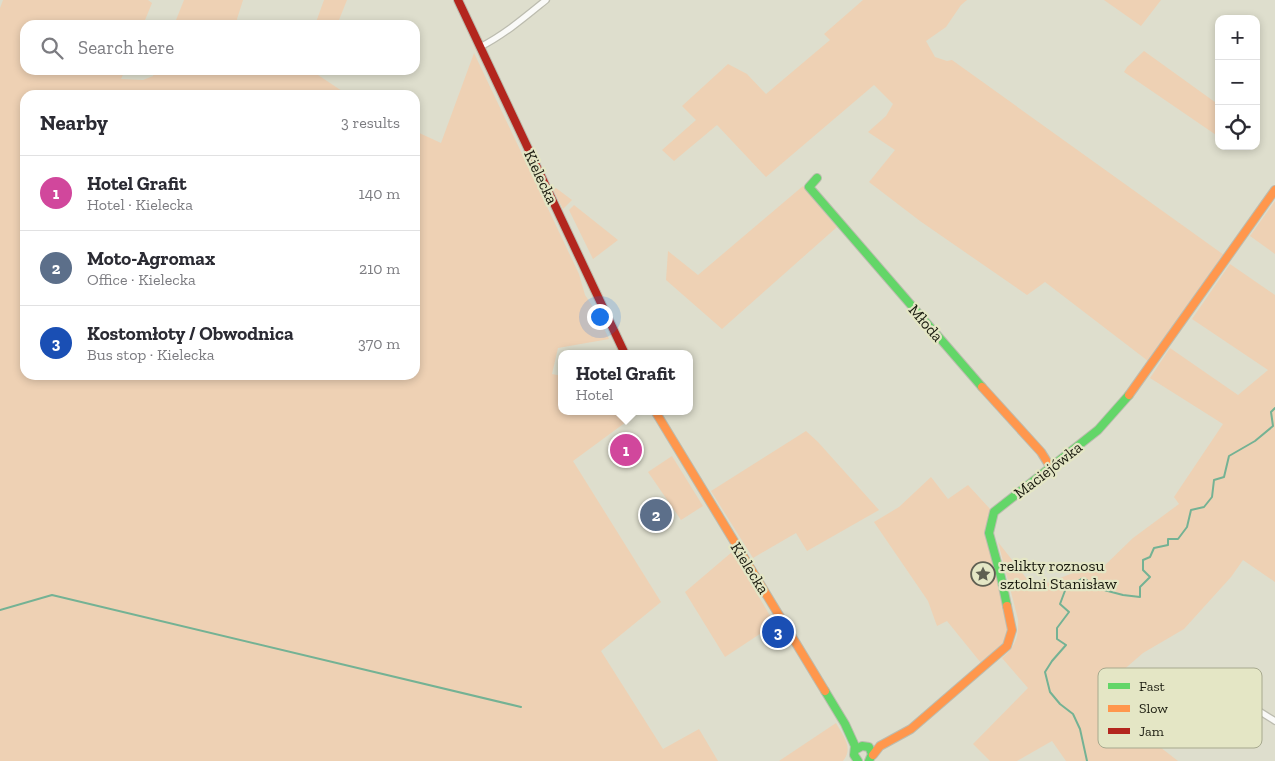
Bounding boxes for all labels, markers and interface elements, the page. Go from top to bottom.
map controls [1215,15,1260,150]
button: + [1215,15,1260,60]
search box [20,20,420,75]
icon: search [38,34,66,62]
text: Search here [78,36,174,59]
button: − [1215,60,1260,105]
button: locate [1215,105,1260,150]
text: Nearby [40,110,108,135]
text: 3 results [341,113,400,132]
street label: Kielecka [520,147,562,207]
text: Hotel Grafit [87,172,187,195]
text: 1 [53,184,59,203]
text: 140 m [359,184,400,203]
text: Hotel · Kielecka [87,195,193,214]
text: Moto-Agromax [87,247,215,270]
text: 2 [52,259,60,278]
text: 210 m [359,259,400,278]
text: Office · Kielecka [87,270,196,289]
street label: Młoda [905,300,948,346]
your location [587,304,613,330]
text: Kostomłoty / Obwodnica [87,322,294,345]
text: 3 [52,334,60,353]
text: 370 m [358,334,400,353]
text: Bus stop · Kielecka [87,345,215,364]
popup [558,350,693,415]
text: Hotel Grafit [576,362,675,385]
text: Hotel [576,385,613,404]
pin: 1 [610,431,642,469]
street label: Maciejówka [1010,437,1086,503]
pin: 2 [640,496,672,534]
street label: Kielecka [727,539,773,598]
place label: relikty roznosu sztolni Stanisław [1000,556,1118,593]
place icon: relikty roznosu sztolni Stanisław [970,561,996,587]
pin: 3 [762,613,794,651]
legend [1098,668,1262,748]
text: Fast [1139,678,1166,695]
text: Slow [1139,700,1168,717]
text: Jam [1139,723,1164,740]

